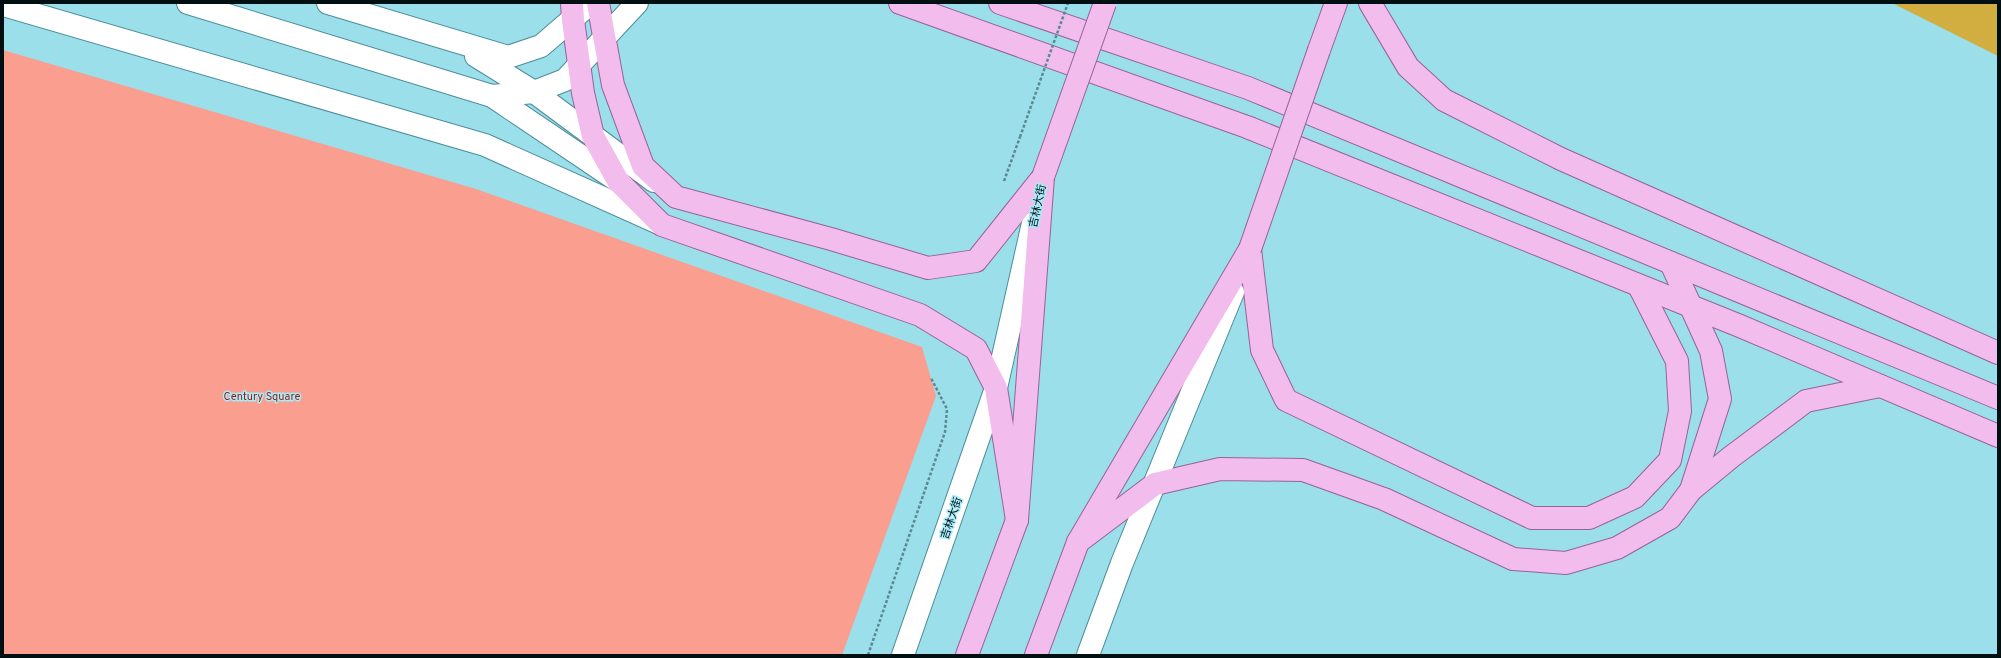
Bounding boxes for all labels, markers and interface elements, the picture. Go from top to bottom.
street label: 吉林大街 [1027,183,1049,229]
park label: Century Square [224,390,301,404]
street label: 吉林大街 [938,495,966,541]

